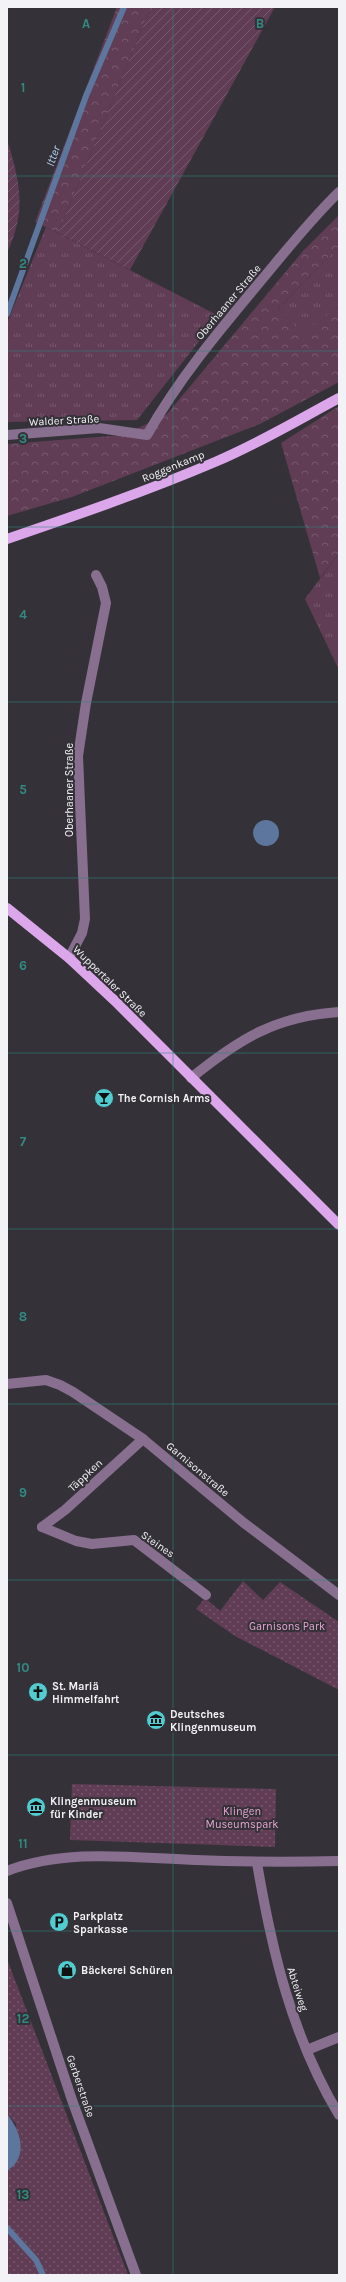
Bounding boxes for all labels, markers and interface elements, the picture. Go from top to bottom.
text: A [82,16,90,31]
text: B [256,16,264,31]
text: 1 [21,80,25,95]
water label: Itter [43,143,63,168]
text: 2 [19,256,27,271]
street label: Oberhaaner Straße [193,262,264,343]
street label: Walder Straße [28,412,100,429]
text: 3 [19,431,27,446]
street label: Roggenkamp [140,448,206,485]
text: 4 [19,607,27,622]
street label: Oberhaaner Straße [63,743,76,837]
text: 5 [19,782,27,797]
street label: Wuppertaler Straße [70,943,149,1020]
text: 6 [19,958,27,973]
bar icon: The Cornish Arms [93,1087,115,1109]
place label: The Cornish Arms [118,1092,210,1105]
text: 7 [20,1134,27,1149]
text: 8 [19,1309,27,1324]
street label: Garnisonstraße [164,1439,232,1500]
street label: Täppken [66,1456,105,1494]
text: 9 [19,1485,27,1500]
street label: Steines [139,1528,177,1561]
park label: Garnisons Park [249,1620,325,1633]
text: 10 [17,1660,29,1675]
place label: St. Mariä Himmelfahrt [52,1680,120,1706]
church icon: St. Mariä Himmelfahrt [27,1681,49,1703]
place label: Deutsches Klingenmuseum [170,1708,256,1734]
museum icon: Deutsches Klingenmuseum [145,1709,167,1731]
place label: Klingenmuseum für Kinder [50,1795,136,1821]
museum icon: Klingenmuseum für Kinder [25,1796,47,1818]
park label: Klingen Museumspark [206,1805,278,1831]
text: 11 [18,1836,28,1851]
place label: Parkplatz Sparkasse [73,1910,128,1936]
parking icon: Parkplatz Sparkasse [48,1911,70,1933]
shop icon: Bäckerei Schüren [56,1959,78,1981]
place label: Bäckerei Schüren [81,1964,173,1977]
street label: Abteiweg [284,1965,311,2014]
text: 12 [17,2011,29,2026]
street label: Gerberstraße [64,2053,97,2119]
text: 13 [17,2187,29,2202]

